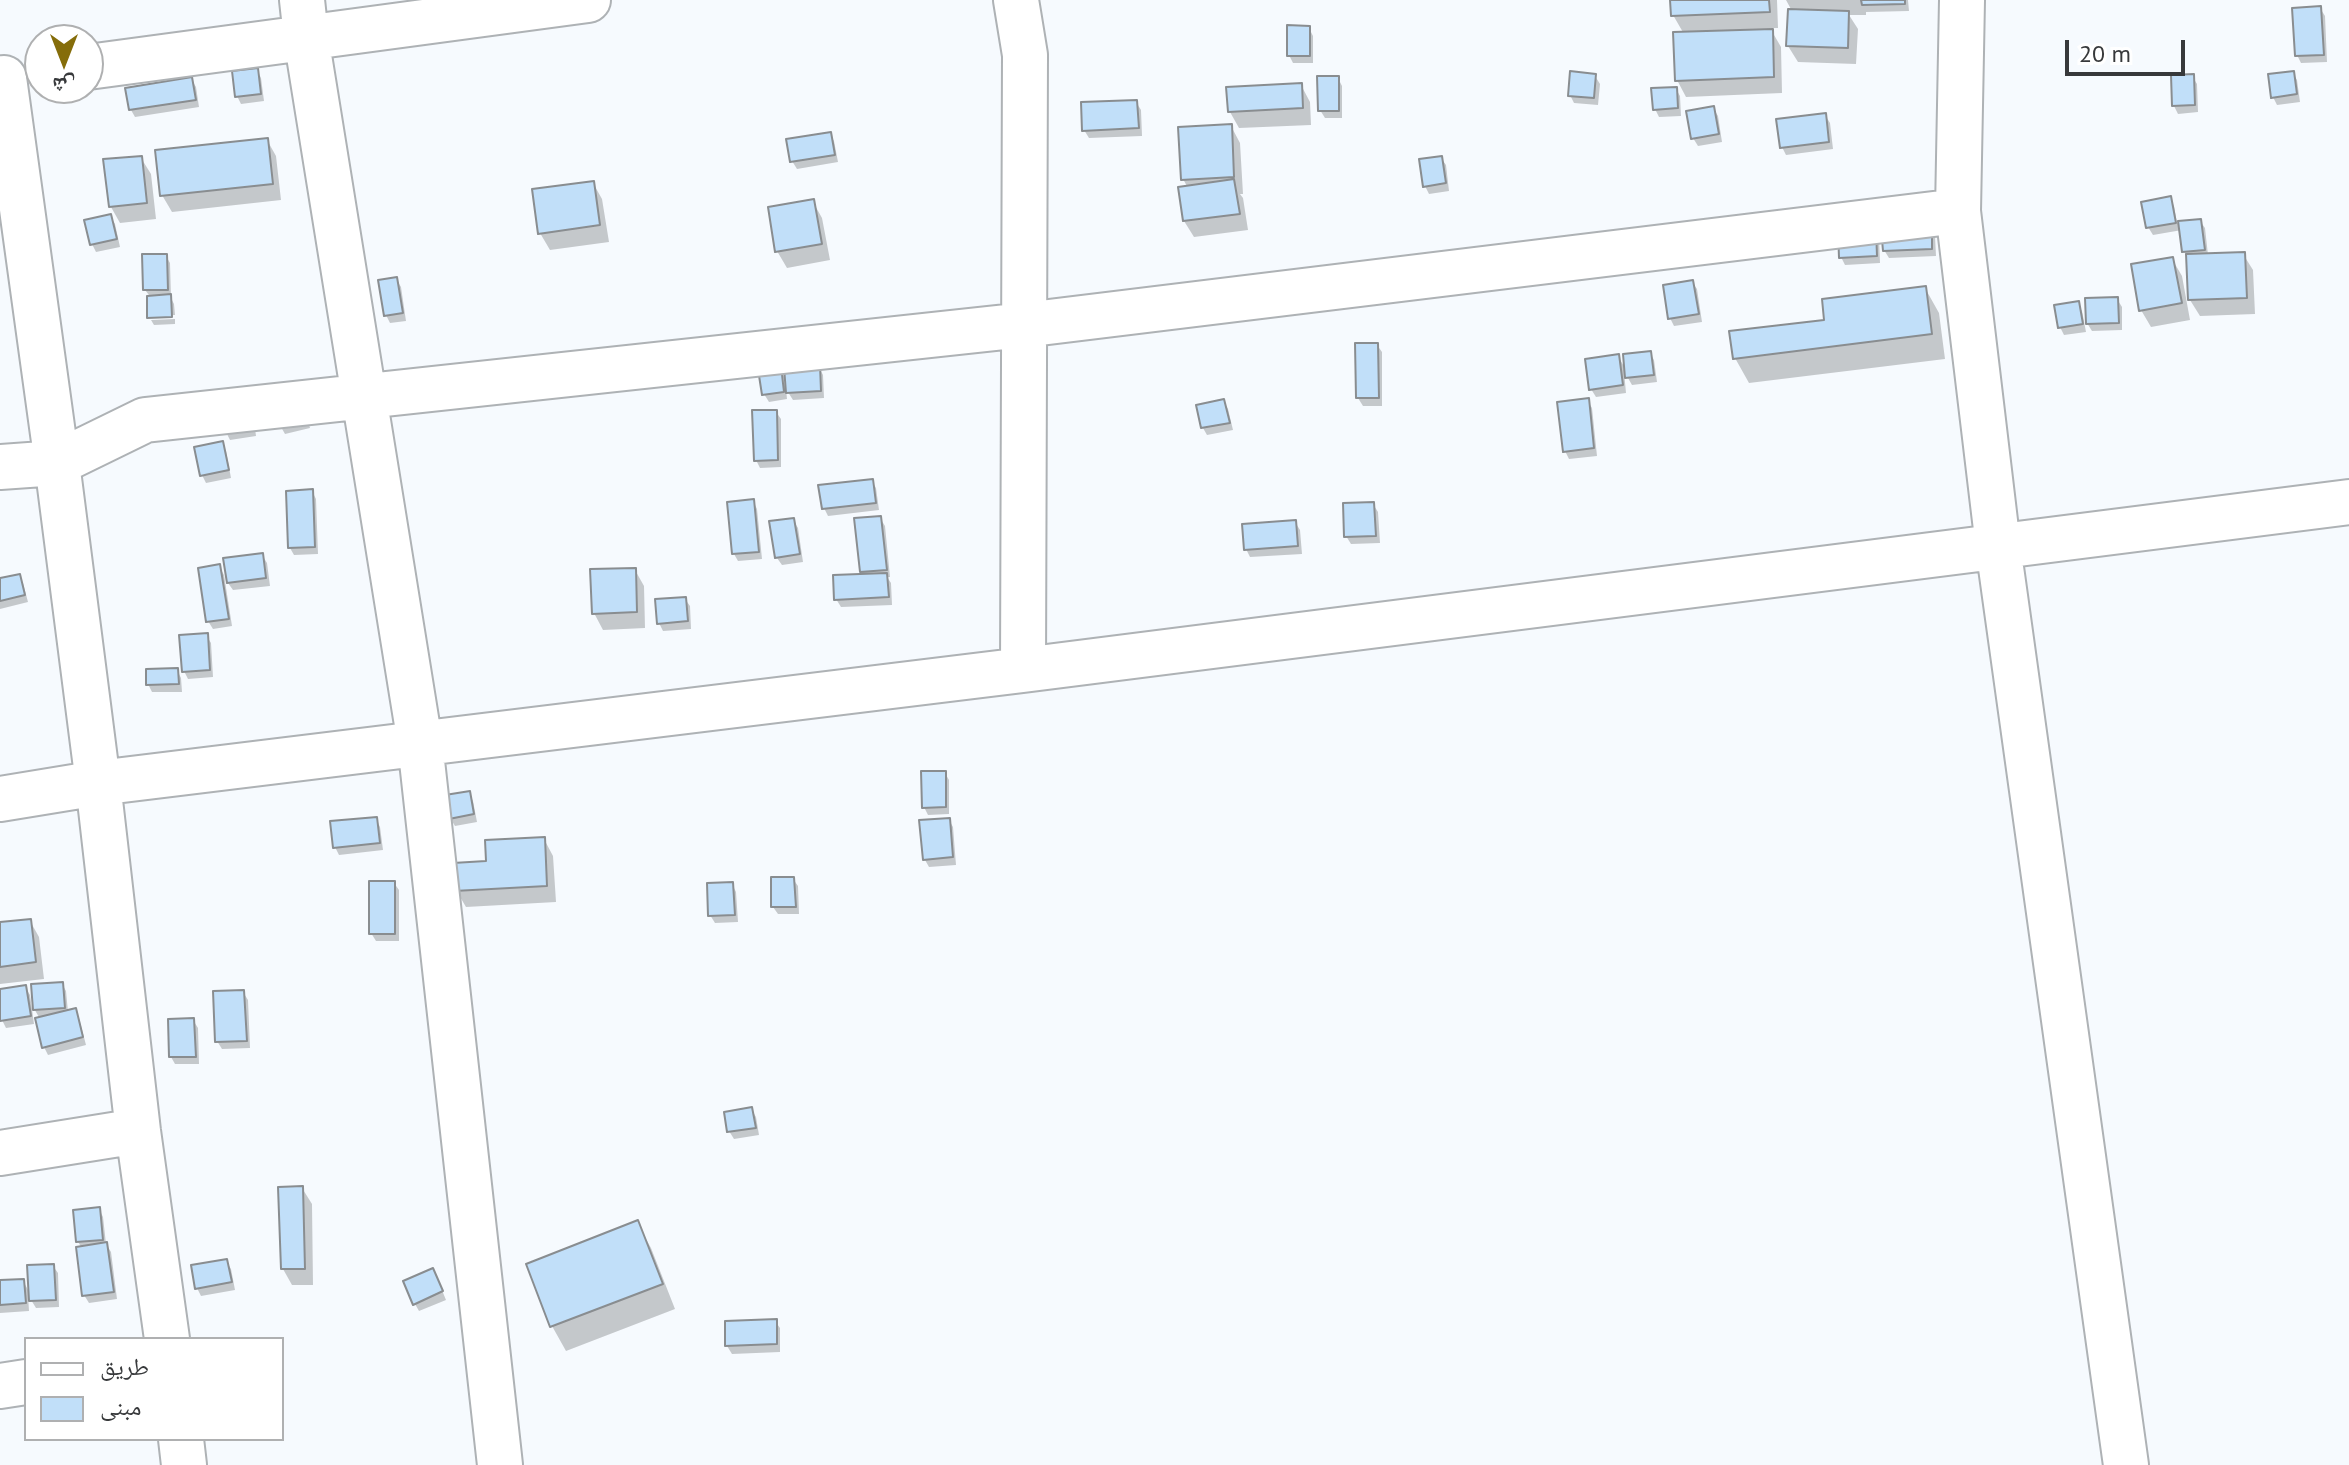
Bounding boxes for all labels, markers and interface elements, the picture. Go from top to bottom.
north arrow [24,24,104,104]
scale bar [2069,24,2189,74]
text: 20 m [2079,38,2131,69]
text: ش [52,72,76,100]
legend [24,1337,284,1441]
text: طريق [100,1351,149,1382]
text: مبنى [100,1391,141,1422]

